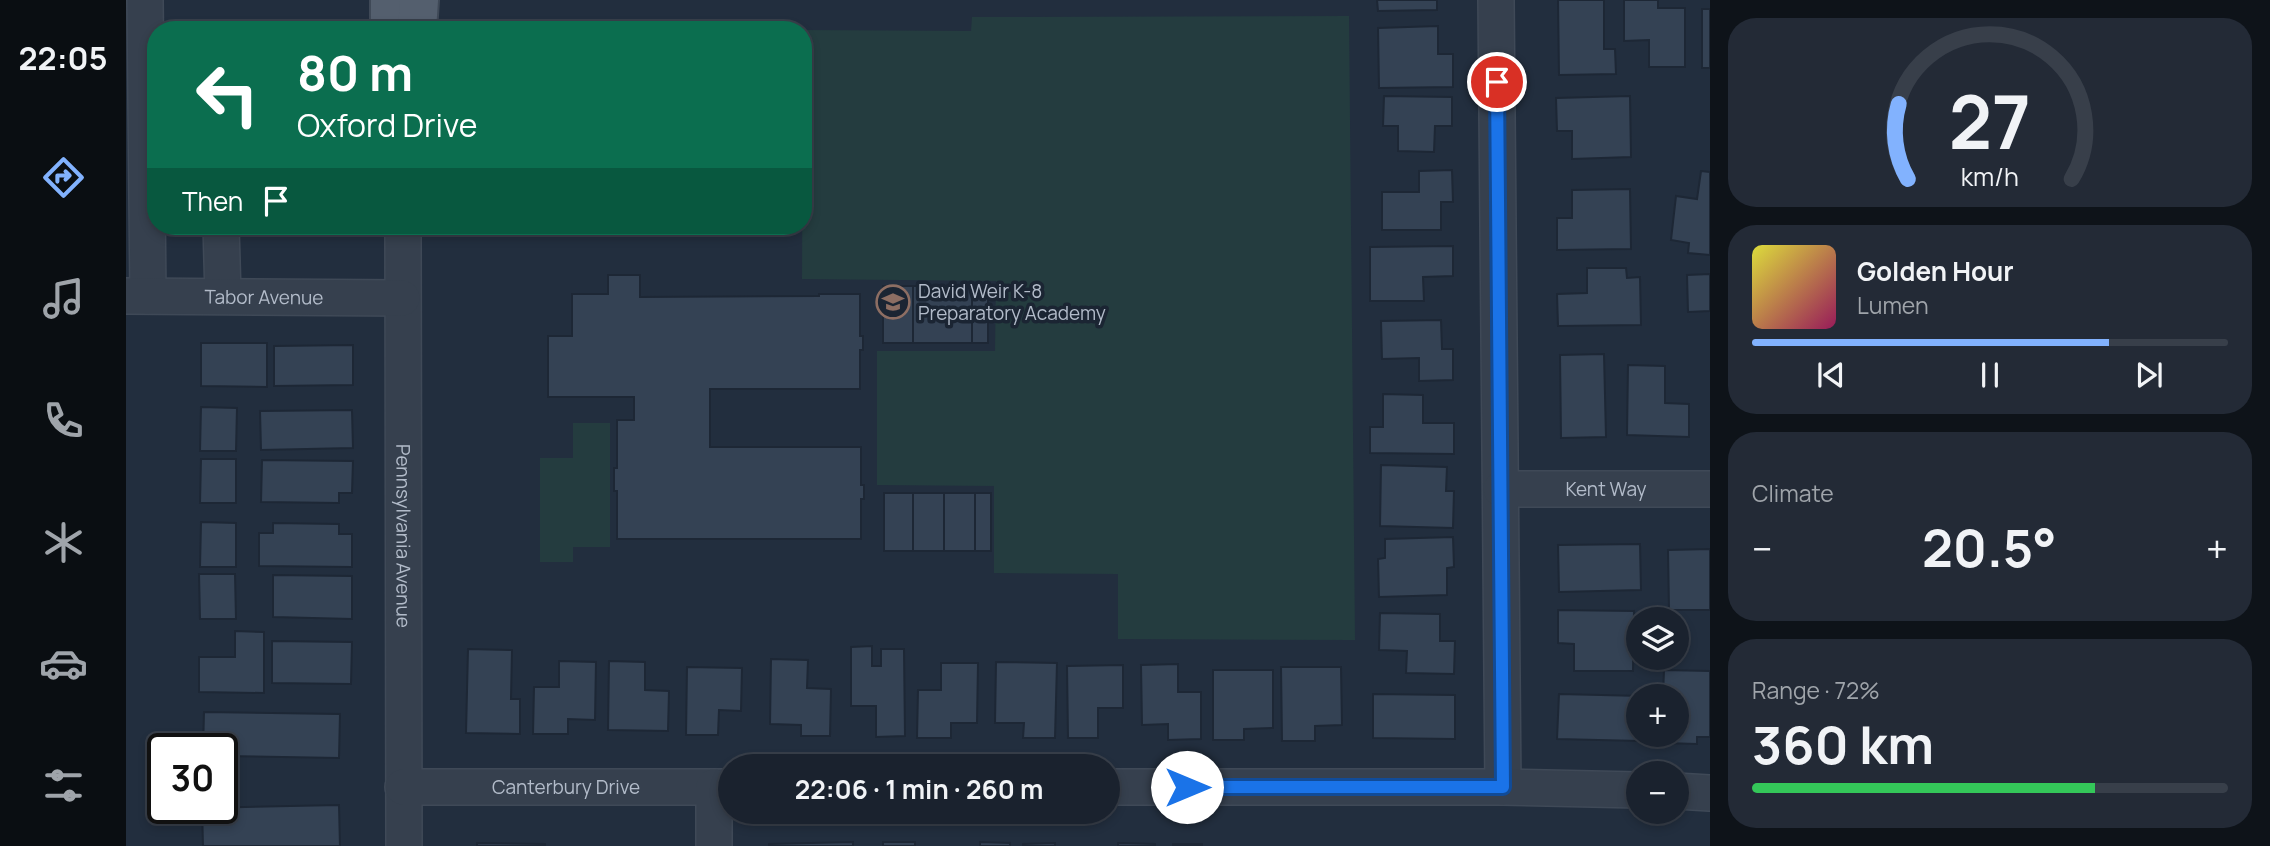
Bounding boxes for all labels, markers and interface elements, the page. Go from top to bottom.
text: 22:05 [19,36,107,80]
text: 80 m [297,39,413,106]
icon: left [182,49,273,140]
pin [1467,52,1527,112]
icon: arrive [1478,63,1516,101]
text: 27 [1949,71,2031,171]
text: Oxford Drive [297,103,477,147]
icon: directions [39,153,88,202]
text: km/h [1961,158,2019,193]
icon: arrive [257,182,295,220]
text: Then [182,183,243,219]
text: Golden Hour [1857,253,2014,289]
icon: music [39,274,88,323]
place label: David Weir K-8 Preparatory Academy [918,278,1106,326]
school or university icon: David Weir K-8 Preparatory Academy [874,283,912,321]
street label: Tabor Avenue [204,284,324,310]
text: Lumen [1857,289,1929,321]
icon: previous [1812,356,1850,394]
icon: pause [1971,356,2009,394]
icon: next [2130,356,2168,394]
icon: phone [39,396,88,445]
street label: Pennsylvania Avenue [390,444,417,628]
street label: Kent Way [1565,476,1647,502]
text: Climate [1752,477,1834,509]
text: 20.5° [1922,512,2057,583]
icon: climate [39,518,88,567]
text: − [1752,522,1773,574]
text: + [2206,522,2228,574]
map controls [1626,607,1689,824]
button: layers [1626,607,1689,670]
icon: car [39,639,88,688]
text: Range · 72% [1752,674,1880,706]
button: + [1626,684,1689,747]
text: 360 km [1752,709,1934,780]
speed limit sign: 30 [147,733,238,824]
position arrow [1150,750,1224,824]
icon: filters [39,761,88,810]
button: − [1626,761,1689,824]
text: 22:06 · 1 min · 260 m [795,771,1043,807]
street label: Canterbury Drive [492,774,640,800]

